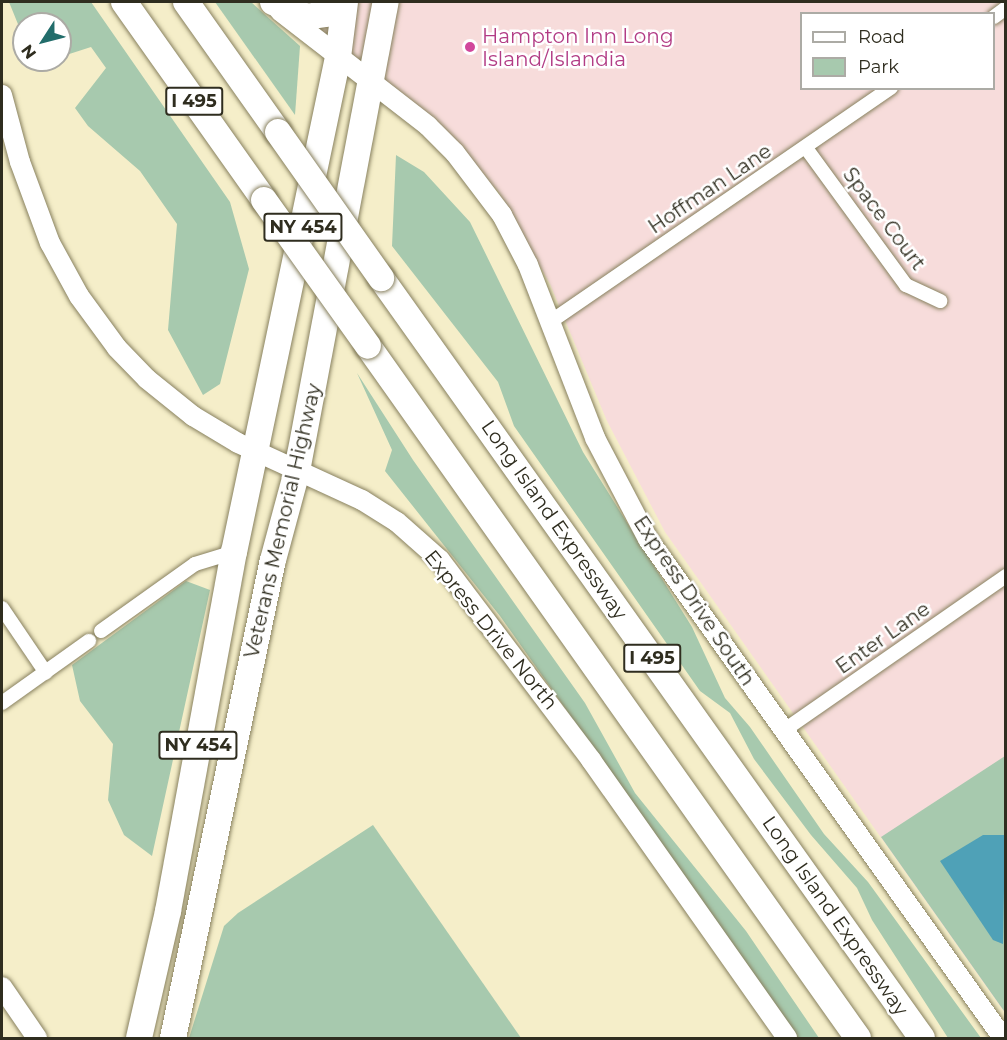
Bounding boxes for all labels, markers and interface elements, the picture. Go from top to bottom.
north arrow [12,12,72,72]
legend [800,12,995,90]
place label: Hampton Inn Long Island/Islandia [482,24,674,71]
text: Road [858,26,905,48]
marker: Hampton Inn Long Island/Islandia [463,40,477,54]
text: N [17,41,40,63]
text: Park [858,56,899,78]
road number: I 495 [164,86,224,116]
street label: Hoffman Lane [644,139,776,239]
street label: Space Court [838,163,930,275]
road number: NY 454 [262,212,344,242]
street label: Veterans Memorial Highway [240,381,326,661]
street label: Long Island Expressway [476,416,632,624]
street label: Express Drive South [628,512,760,690]
street label: Express Drive North [419,545,563,715]
street label: Enter Lane [831,597,935,679]
road number: I 495 [622,643,682,673]
road number: NY 454 [158,730,238,760]
street label: Long Island Expressway [757,812,913,1020]

